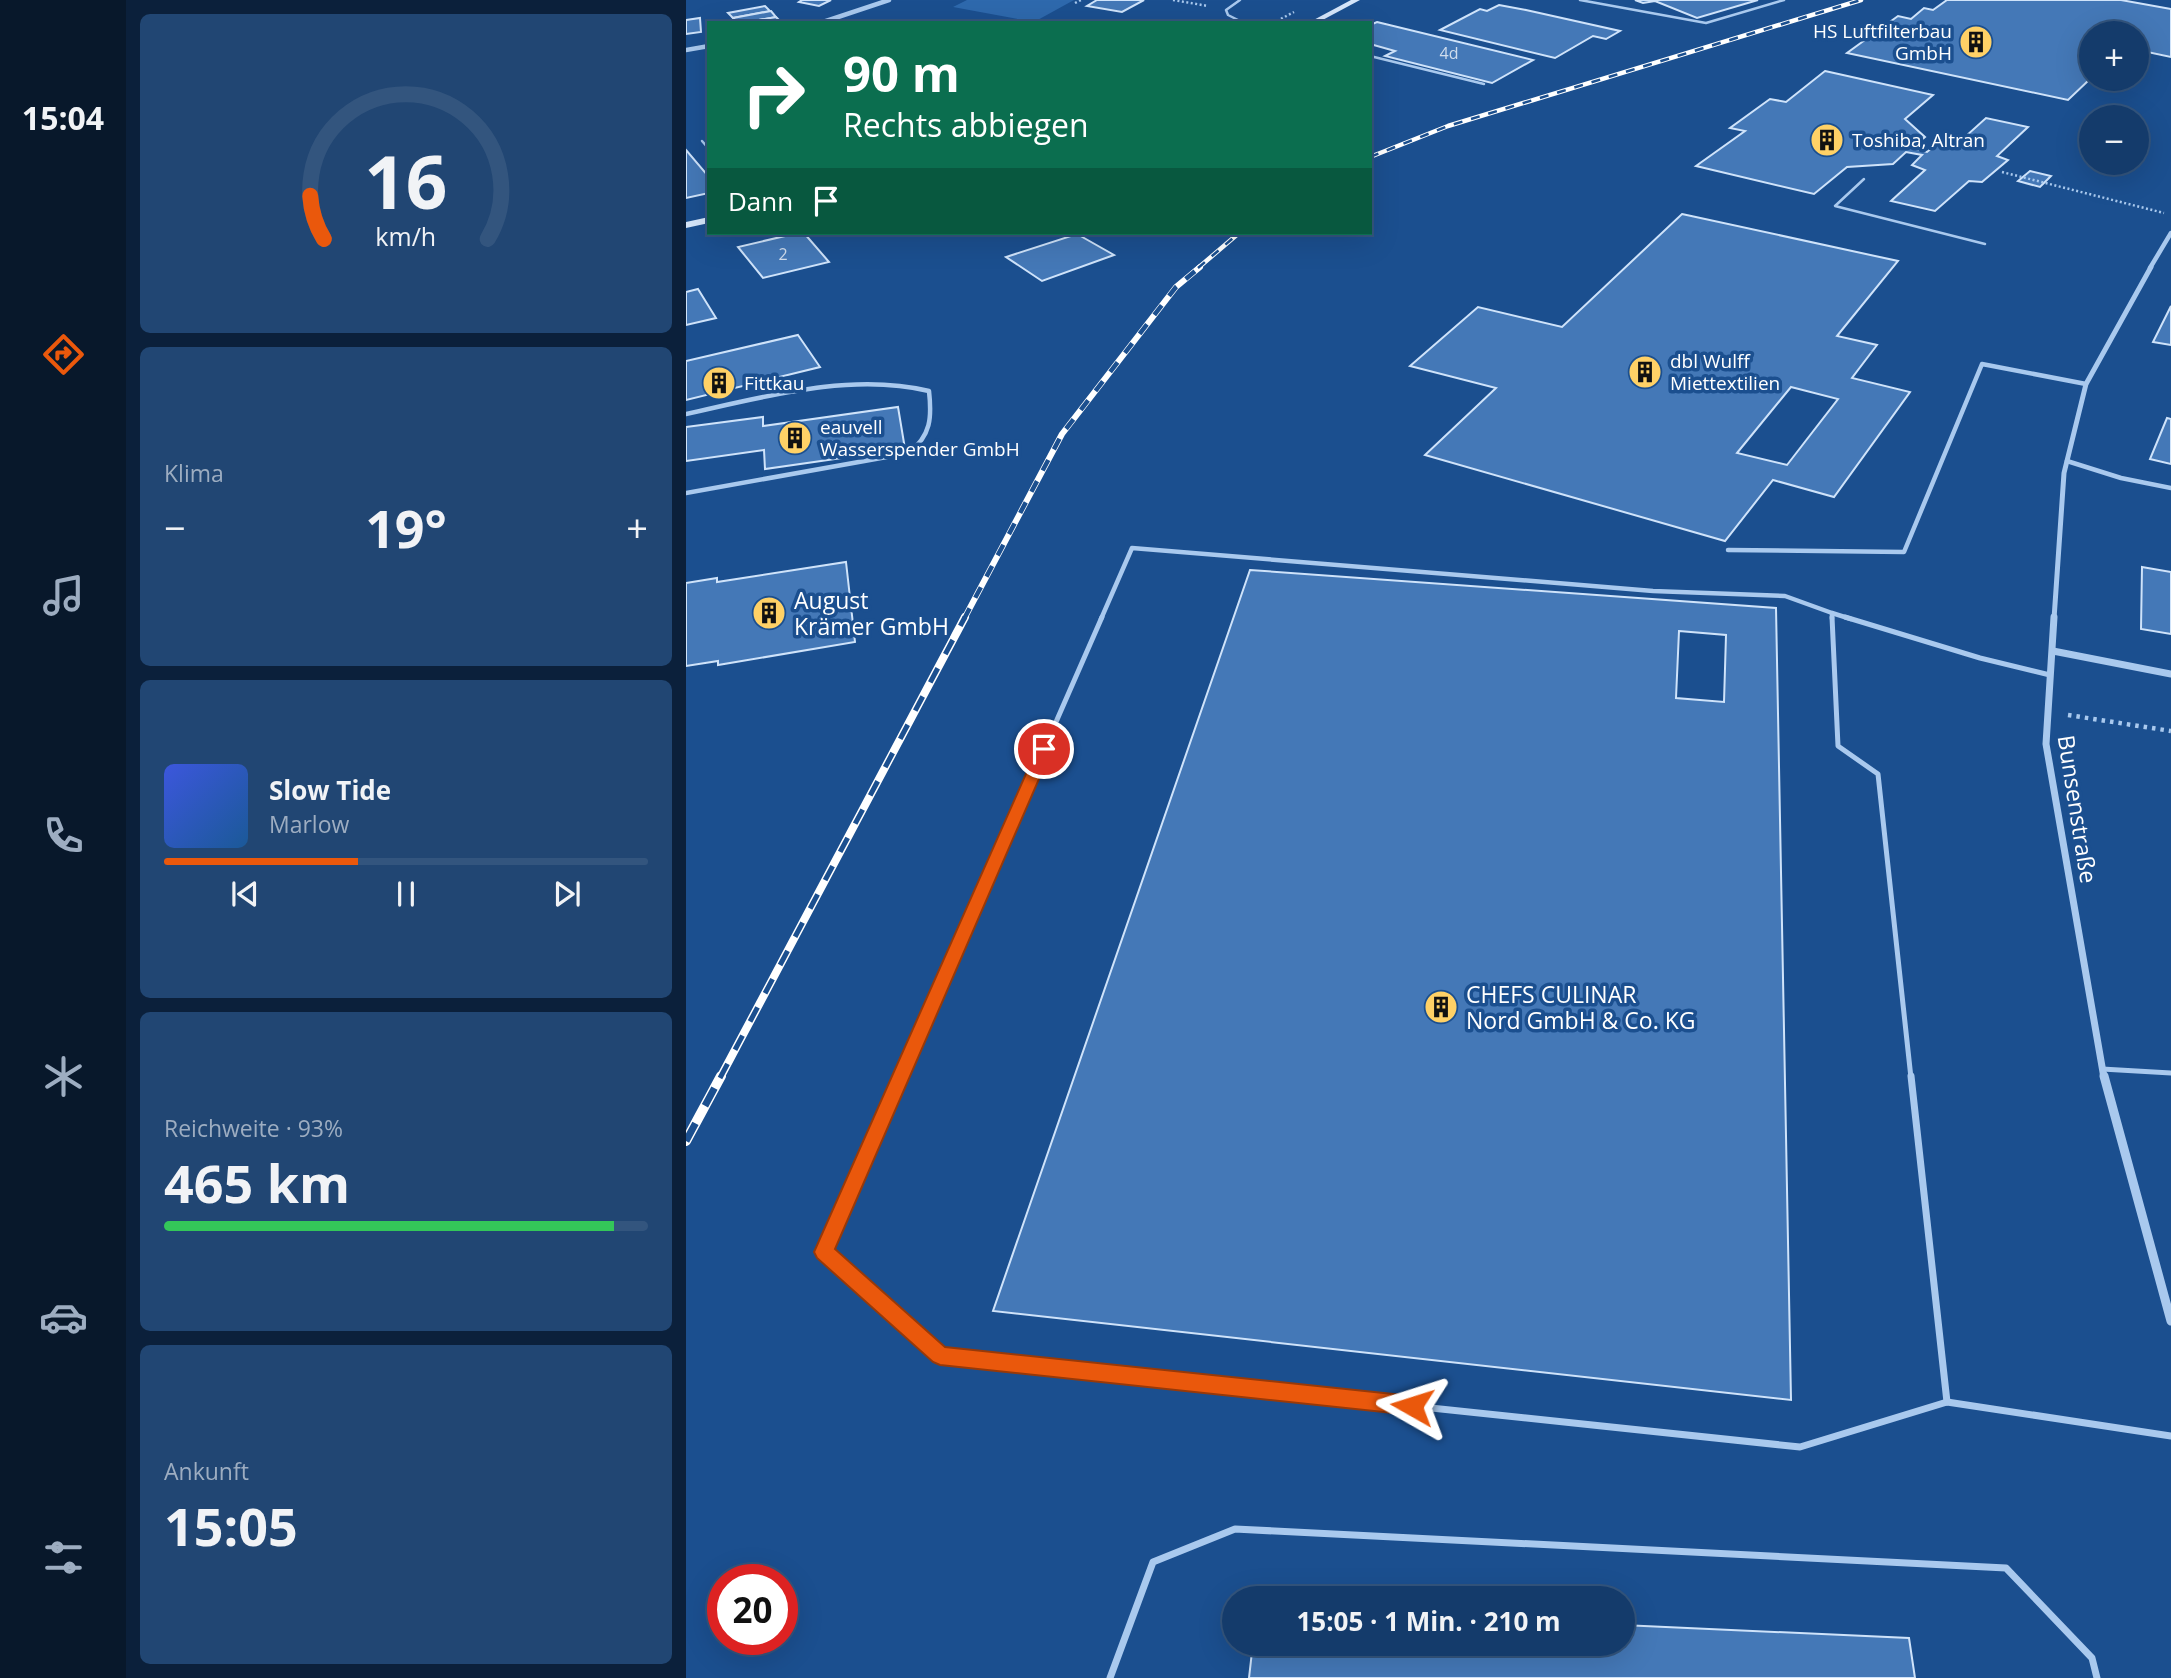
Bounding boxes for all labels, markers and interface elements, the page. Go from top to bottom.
place label: HS Luftfilterbau GmbH [1813,18,1952,66]
map controls [2079,21,2149,175]
button: + [2079,21,2149,91]
building icon: HS Luftfilterbau GmbH [1957,23,1995,61]
text: 90 m [843,40,960,106]
house number: 4d [1440,42,1458,64]
icon: right [728,49,819,140]
text: 15:04 [22,96,104,139]
text: Rechts abbiegen [843,103,1089,146]
button: − [2079,105,2149,175]
building icon: Toshiba, Altran [1808,121,1846,159]
place label: Toshiba, Altran [1852,127,1985,153]
text: 16 [364,132,448,231]
icon: arrive [807,182,845,220]
text: Dann [728,183,793,219]
text: km/h [376,219,436,253]
house number: 2 [778,243,788,265]
icon: directions [39,330,88,379]
place label: dbl Wulff Miettextilien [1670,348,1780,396]
building icon: dbl Wulff Miettextilien [1626,353,1664,391]
building icon: Fittkau [700,364,738,402]
place label: Fittkau [744,370,804,396]
place label: eauvell Wasserspender GmbH [820,414,1020,462]
building icon: eauvell Wasserspender GmbH [776,419,814,457]
text: Klima [164,457,224,489]
text: 19° [365,492,447,563]
text: − [164,501,186,553]
text: + [626,501,648,553]
icon: music [39,571,88,620]
place label: August Krämer GmbH [794,584,949,642]
building icon: August Krämer GmbH [750,594,788,632]
pin [1014,719,1074,779]
icon: arrive [1025,730,1063,768]
street label: Bunsenstraße [2050,733,2106,885]
text: Slow Tide [269,772,391,808]
text: Marlow [269,808,349,840]
icon: phone [39,811,88,860]
icon: previous [226,875,264,913]
icon: pause [387,875,425,913]
icon: next [548,875,586,913]
place label: CHEFS CULINAR Nord GmbH & Co. KG [1466,978,1696,1036]
building icon: CHEFS CULINAR Nord GmbH & Co. KG [1422,988,1460,1026]
icon: climate [39,1052,88,1101]
text: Reichweite · 93% [164,1112,343,1144]
text: 465 km [164,1147,350,1218]
icon: car [39,1293,88,1342]
position arrow [1375,1369,1449,1443]
text: Ankunft [164,1455,249,1487]
text: 15:05 [164,1490,298,1561]
icon: filters [39,1533,88,1582]
speed limit sign: 20 [707,1564,798,1655]
text: 15:05 · 1 Min. · 210 m [1296,1603,1561,1639]

